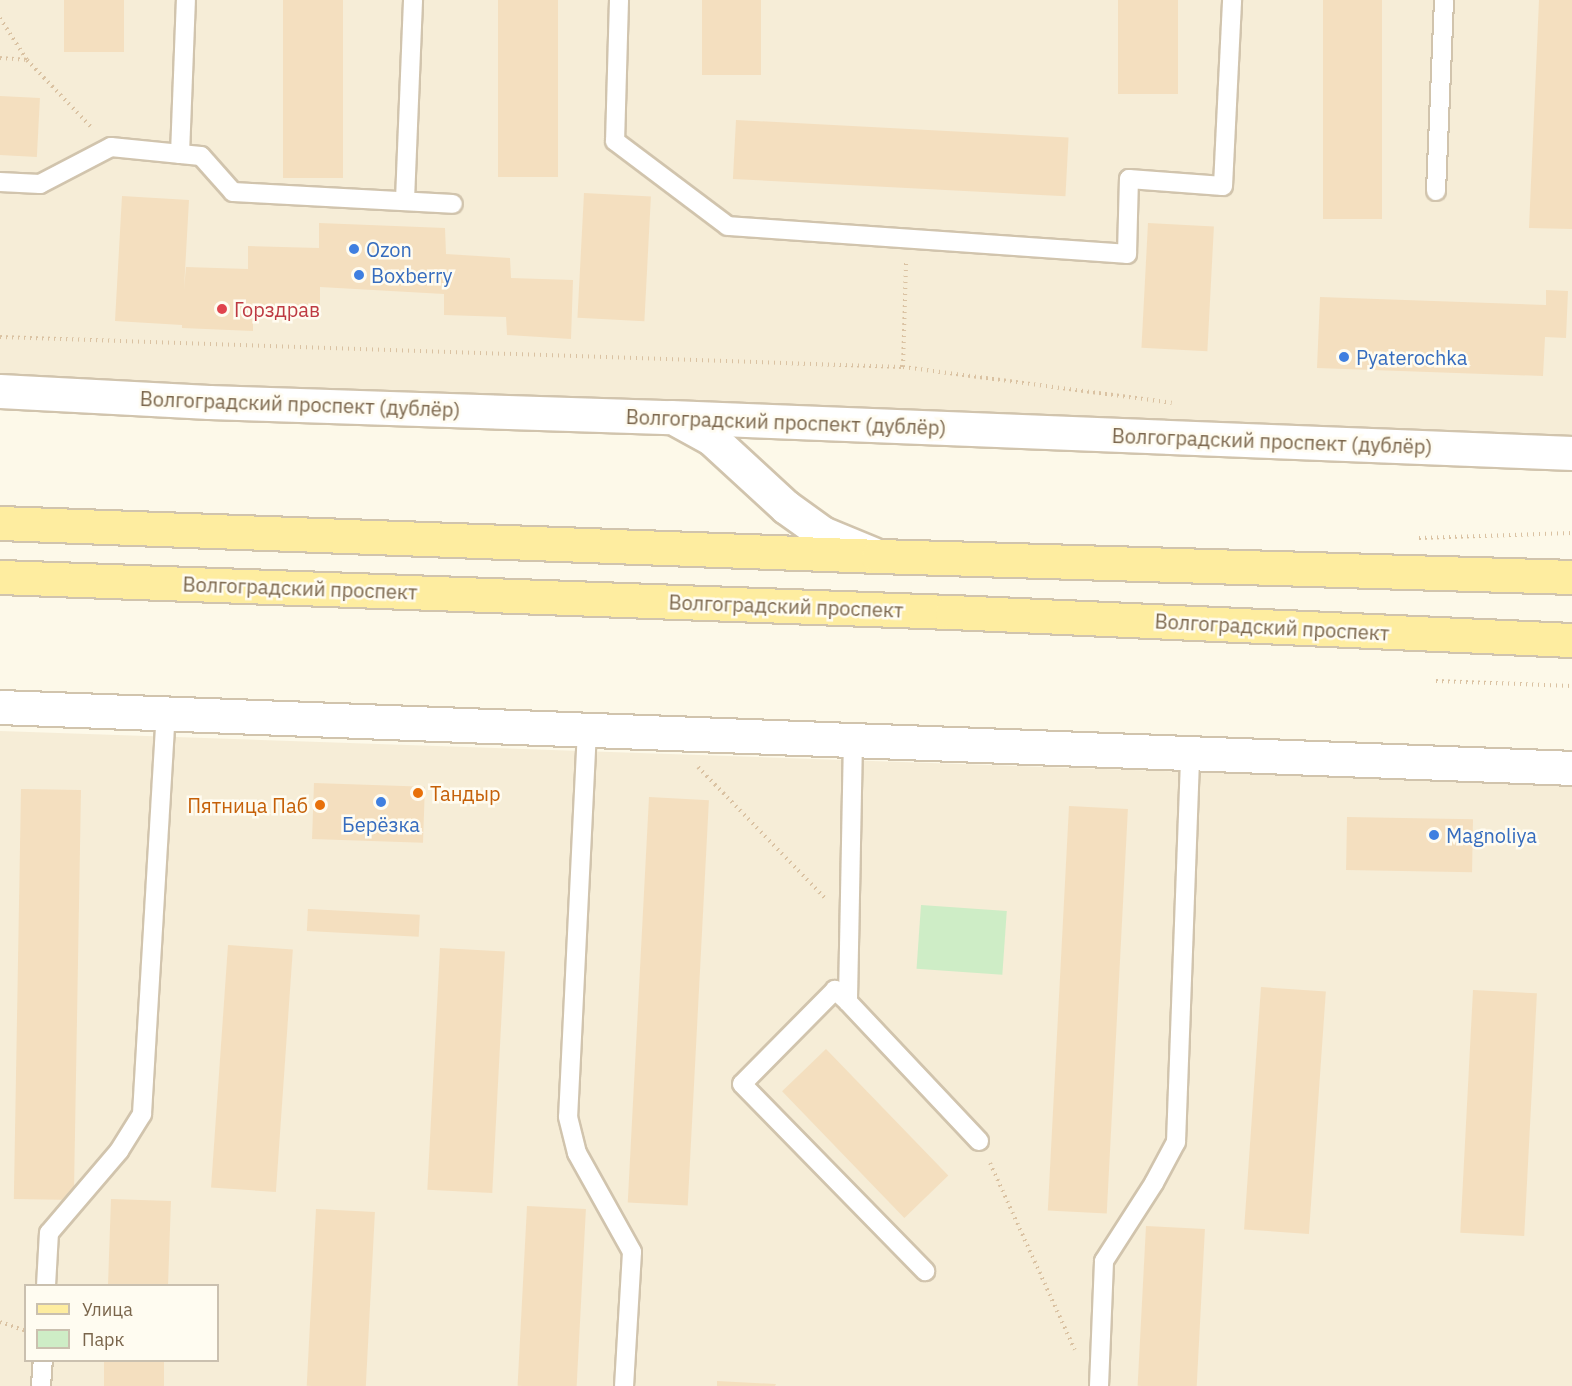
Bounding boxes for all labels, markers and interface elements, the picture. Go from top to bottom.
place label: Ozon [366,237,412,261]
marker: Ozon [347,242,361,256]
place label: Boxberry [371,263,453,287]
marker: Boxberry [352,268,366,282]
place label: Горздрав [234,297,320,321]
marker: Горздрав [215,302,229,316]
place label: Pyaterochka [1356,345,1467,369]
marker: Pyaterochka [1337,350,1351,364]
street label: Волгоградский проспект (дублёр) [139,386,461,422]
street label: Волгоградский проспект (дублёр) [625,404,947,440]
street label: Волгоградский проспект (дублёр) [1111,423,1433,459]
street label: Волгоградский проспект [182,572,418,604]
street label: Волгоградский проспект [668,590,904,622]
street label: Волгоградский проспект [1154,609,1390,645]
place label: Тандыр [430,781,500,805]
marker: Тандыр [411,786,425,800]
place label: Пятница Паб [187,793,308,817]
marker: Берёзка [374,795,388,809]
marker: Пятница Паб [313,798,327,812]
place label: Берёзка [342,812,420,836]
place label: Magnoliya [1446,823,1537,847]
marker: Magnoliya [1427,828,1441,842]
legend [24,1284,219,1362]
text: Улица [82,1298,133,1321]
text: Парк [82,1328,124,1351]

